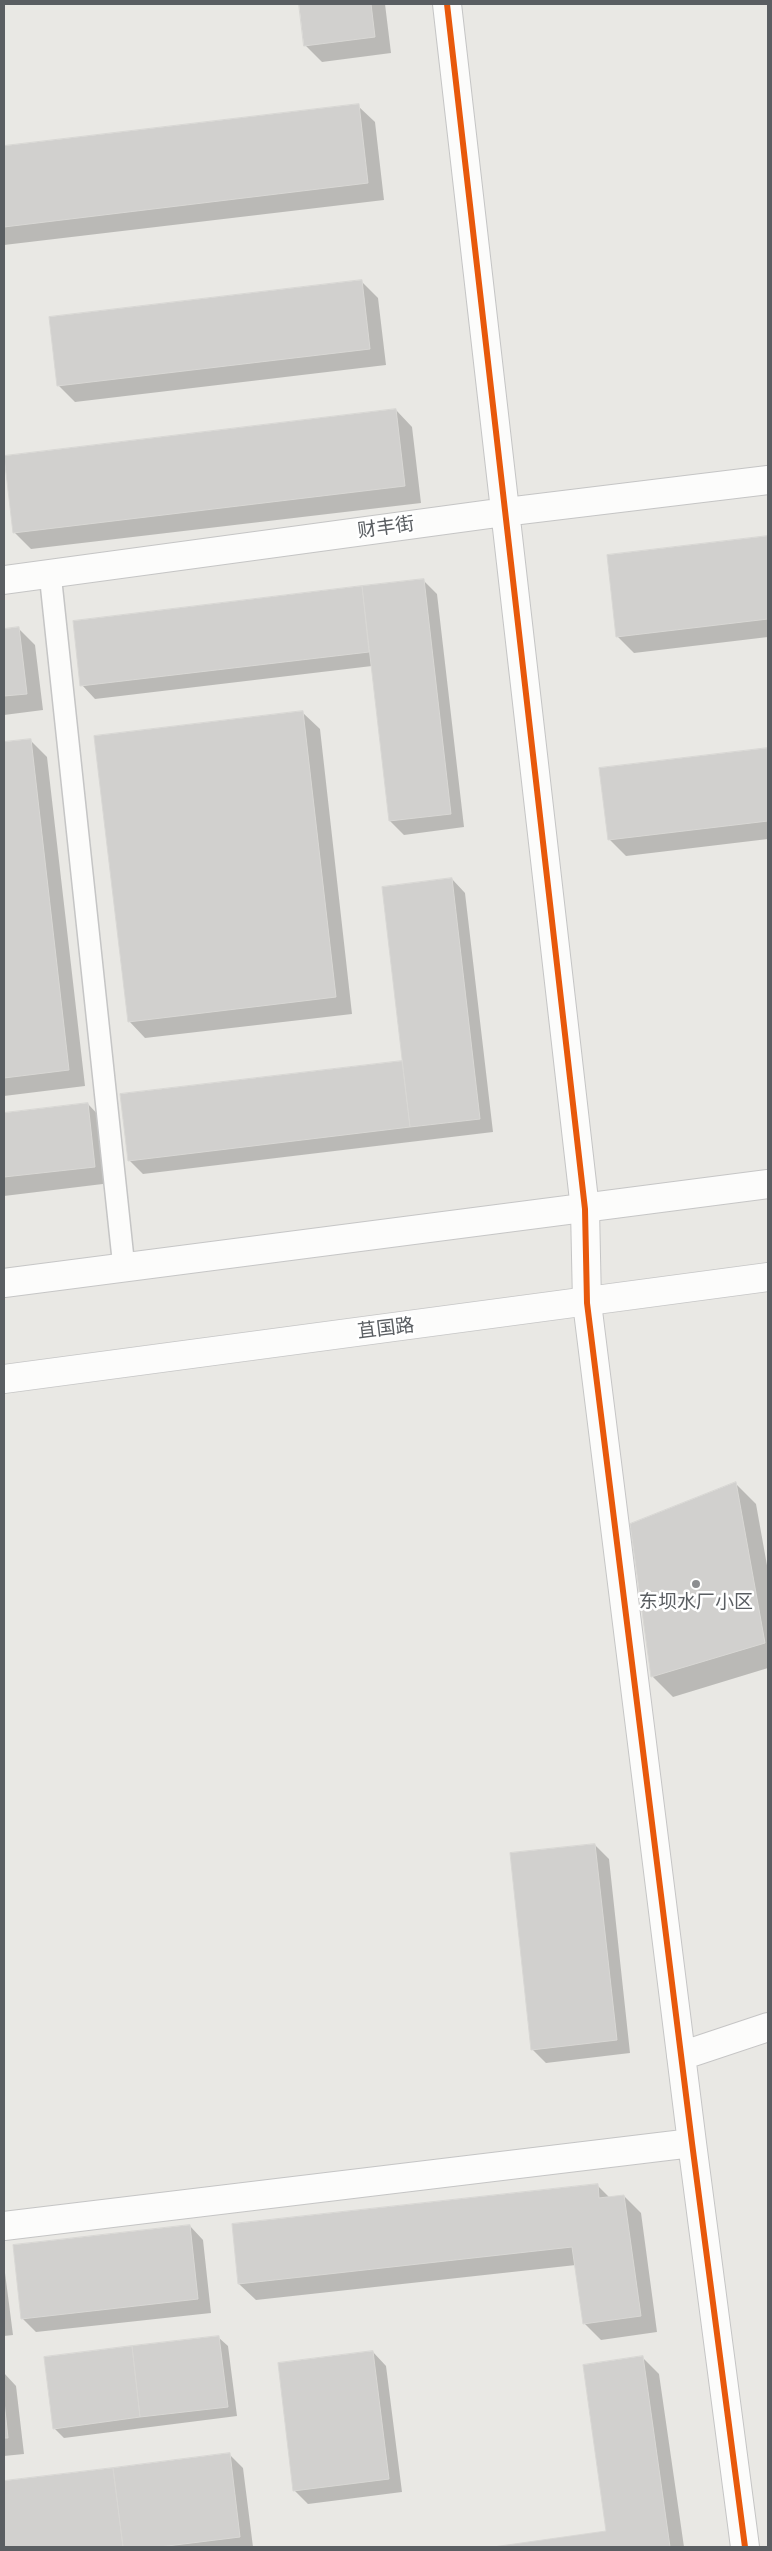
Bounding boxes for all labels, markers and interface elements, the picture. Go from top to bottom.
street label: 财丰街 [356,513,416,543]
street label: 苴国路 [356,1314,416,1344]
marker: 东坝水厂小区 [690,1578,702,1590]
place label: 东坝水厂小区 [639,1592,753,1614]

